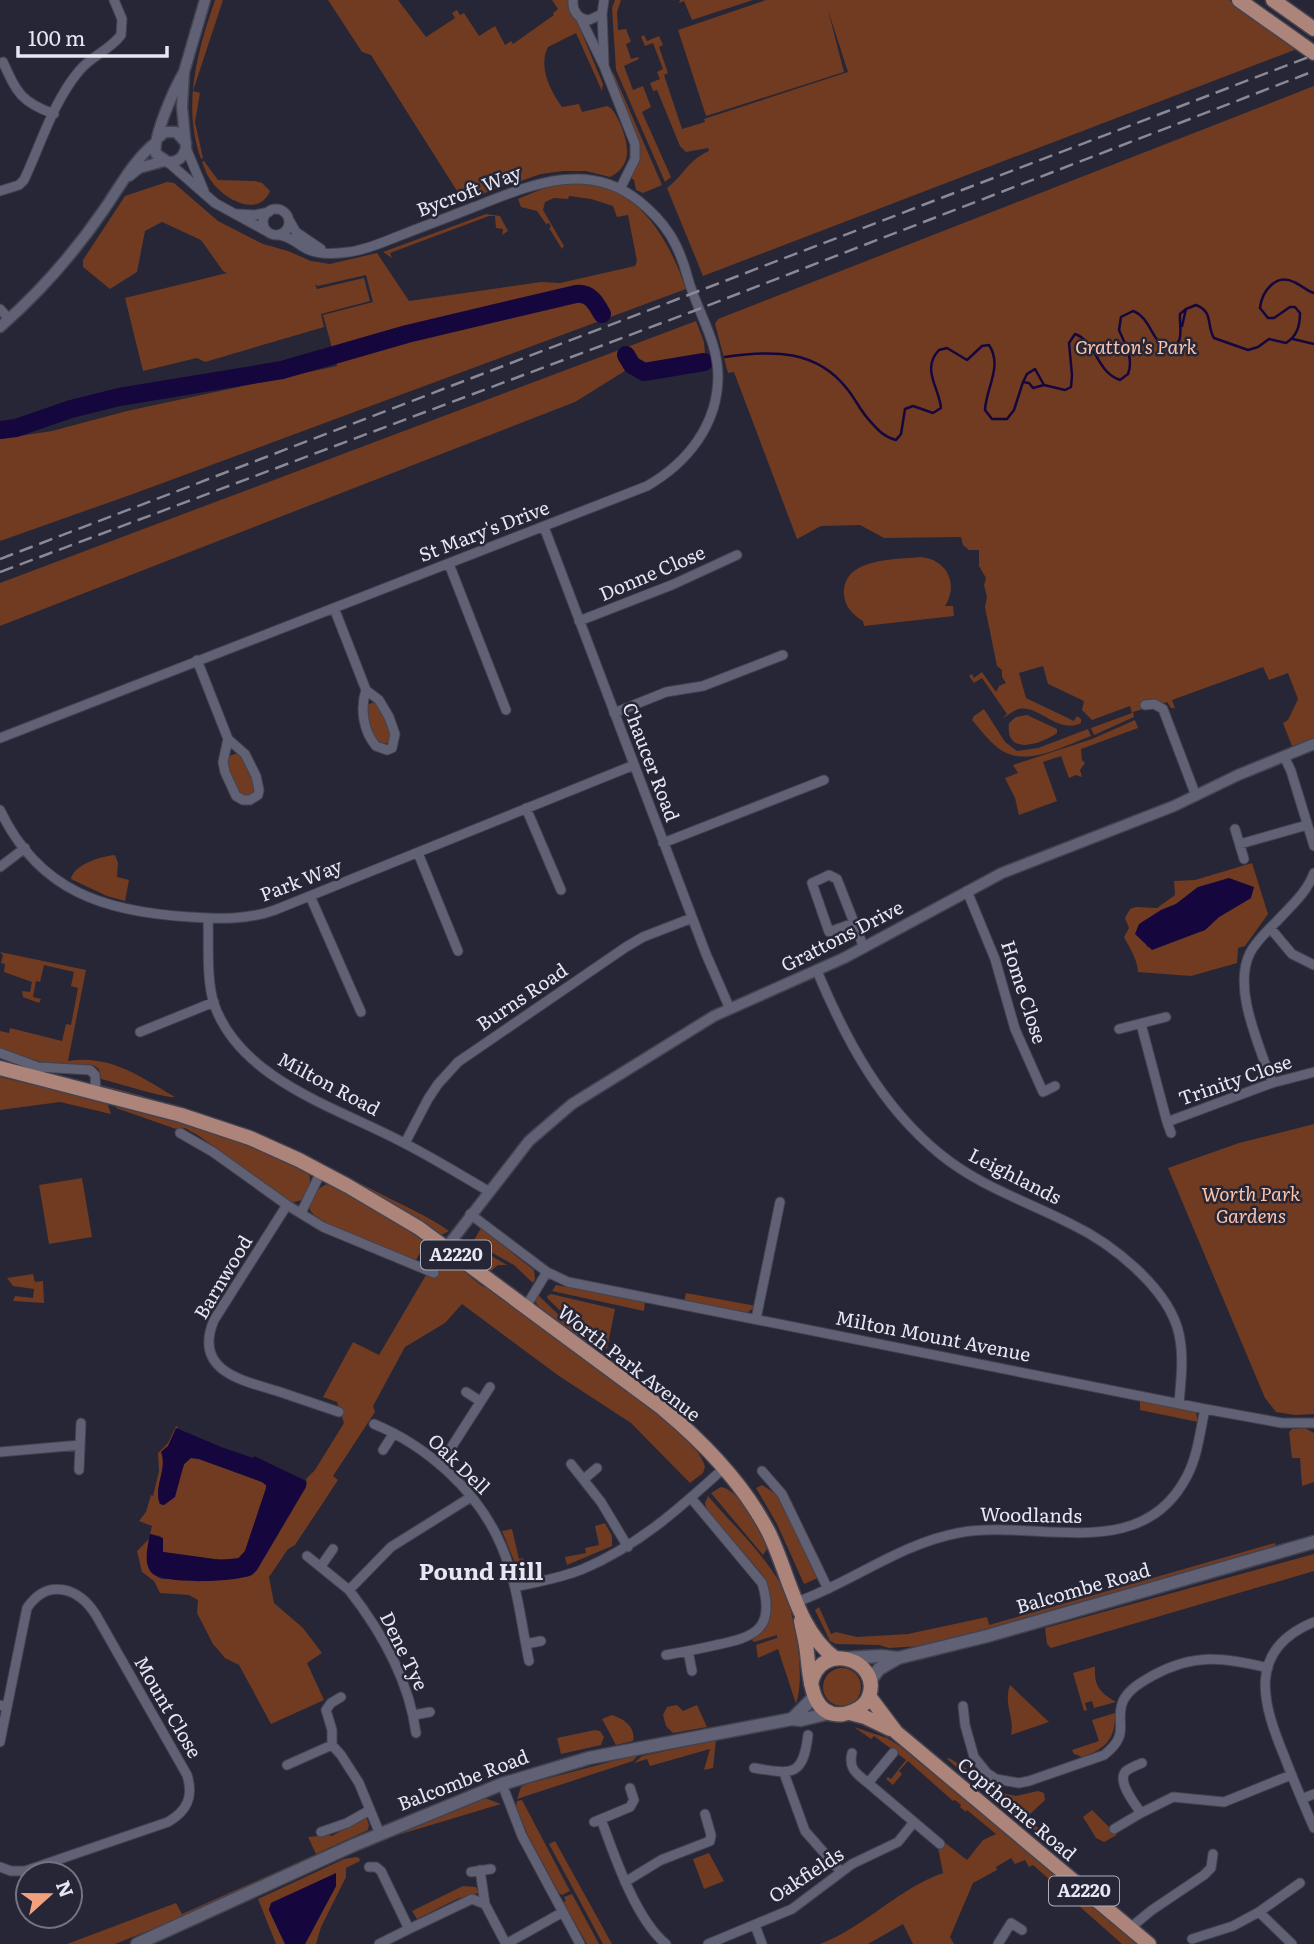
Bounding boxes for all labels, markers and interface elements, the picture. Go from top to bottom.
scale bar [18,14,166,58]
text: 100 m [28,21,85,52]
street label: Bycroft Way [412,157,525,223]
park label: Gratton's Park [1075,332,1198,360]
street label: St Mary's Drive [414,492,553,568]
street label: Donne Close [594,537,709,607]
street label: Chaucer Road [616,698,688,826]
street label: Park Way [255,851,346,908]
street label: Grattons Drive [776,892,908,978]
street label: Home Close [995,936,1055,1047]
street label: Burns Road [470,955,573,1037]
street label: Milton Road [273,1044,386,1122]
street label: Trinity Close [1174,1047,1295,1112]
street label: Leighlands [964,1140,1067,1211]
park label: Worth Park Gardens [1202,1179,1301,1229]
street label: Barnwood [186,1229,258,1324]
road number: A2220 [421,1240,491,1270]
street label: Worth Park Avenue [552,1297,707,1427]
street label: Milton Mount Avenue [833,1302,1033,1368]
street label: Oak Dell [422,1426,497,1500]
street label: Woodlands [980,1499,1083,1529]
district label: Pound Hill [419,1553,543,1587]
street label: Balcombe Road [1012,1554,1153,1620]
street label: Dene Tye [374,1606,436,1695]
street label: Mount Close [128,1650,210,1763]
street label: Balcombe Road [393,1741,533,1817]
street label: Copthorne Road [952,1750,1084,1867]
street label: Oakfields [762,1839,849,1909]
north arrow [14,1860,84,1930]
text: N [50,1876,82,1901]
road number: A2220 [1049,1877,1119,1906]

